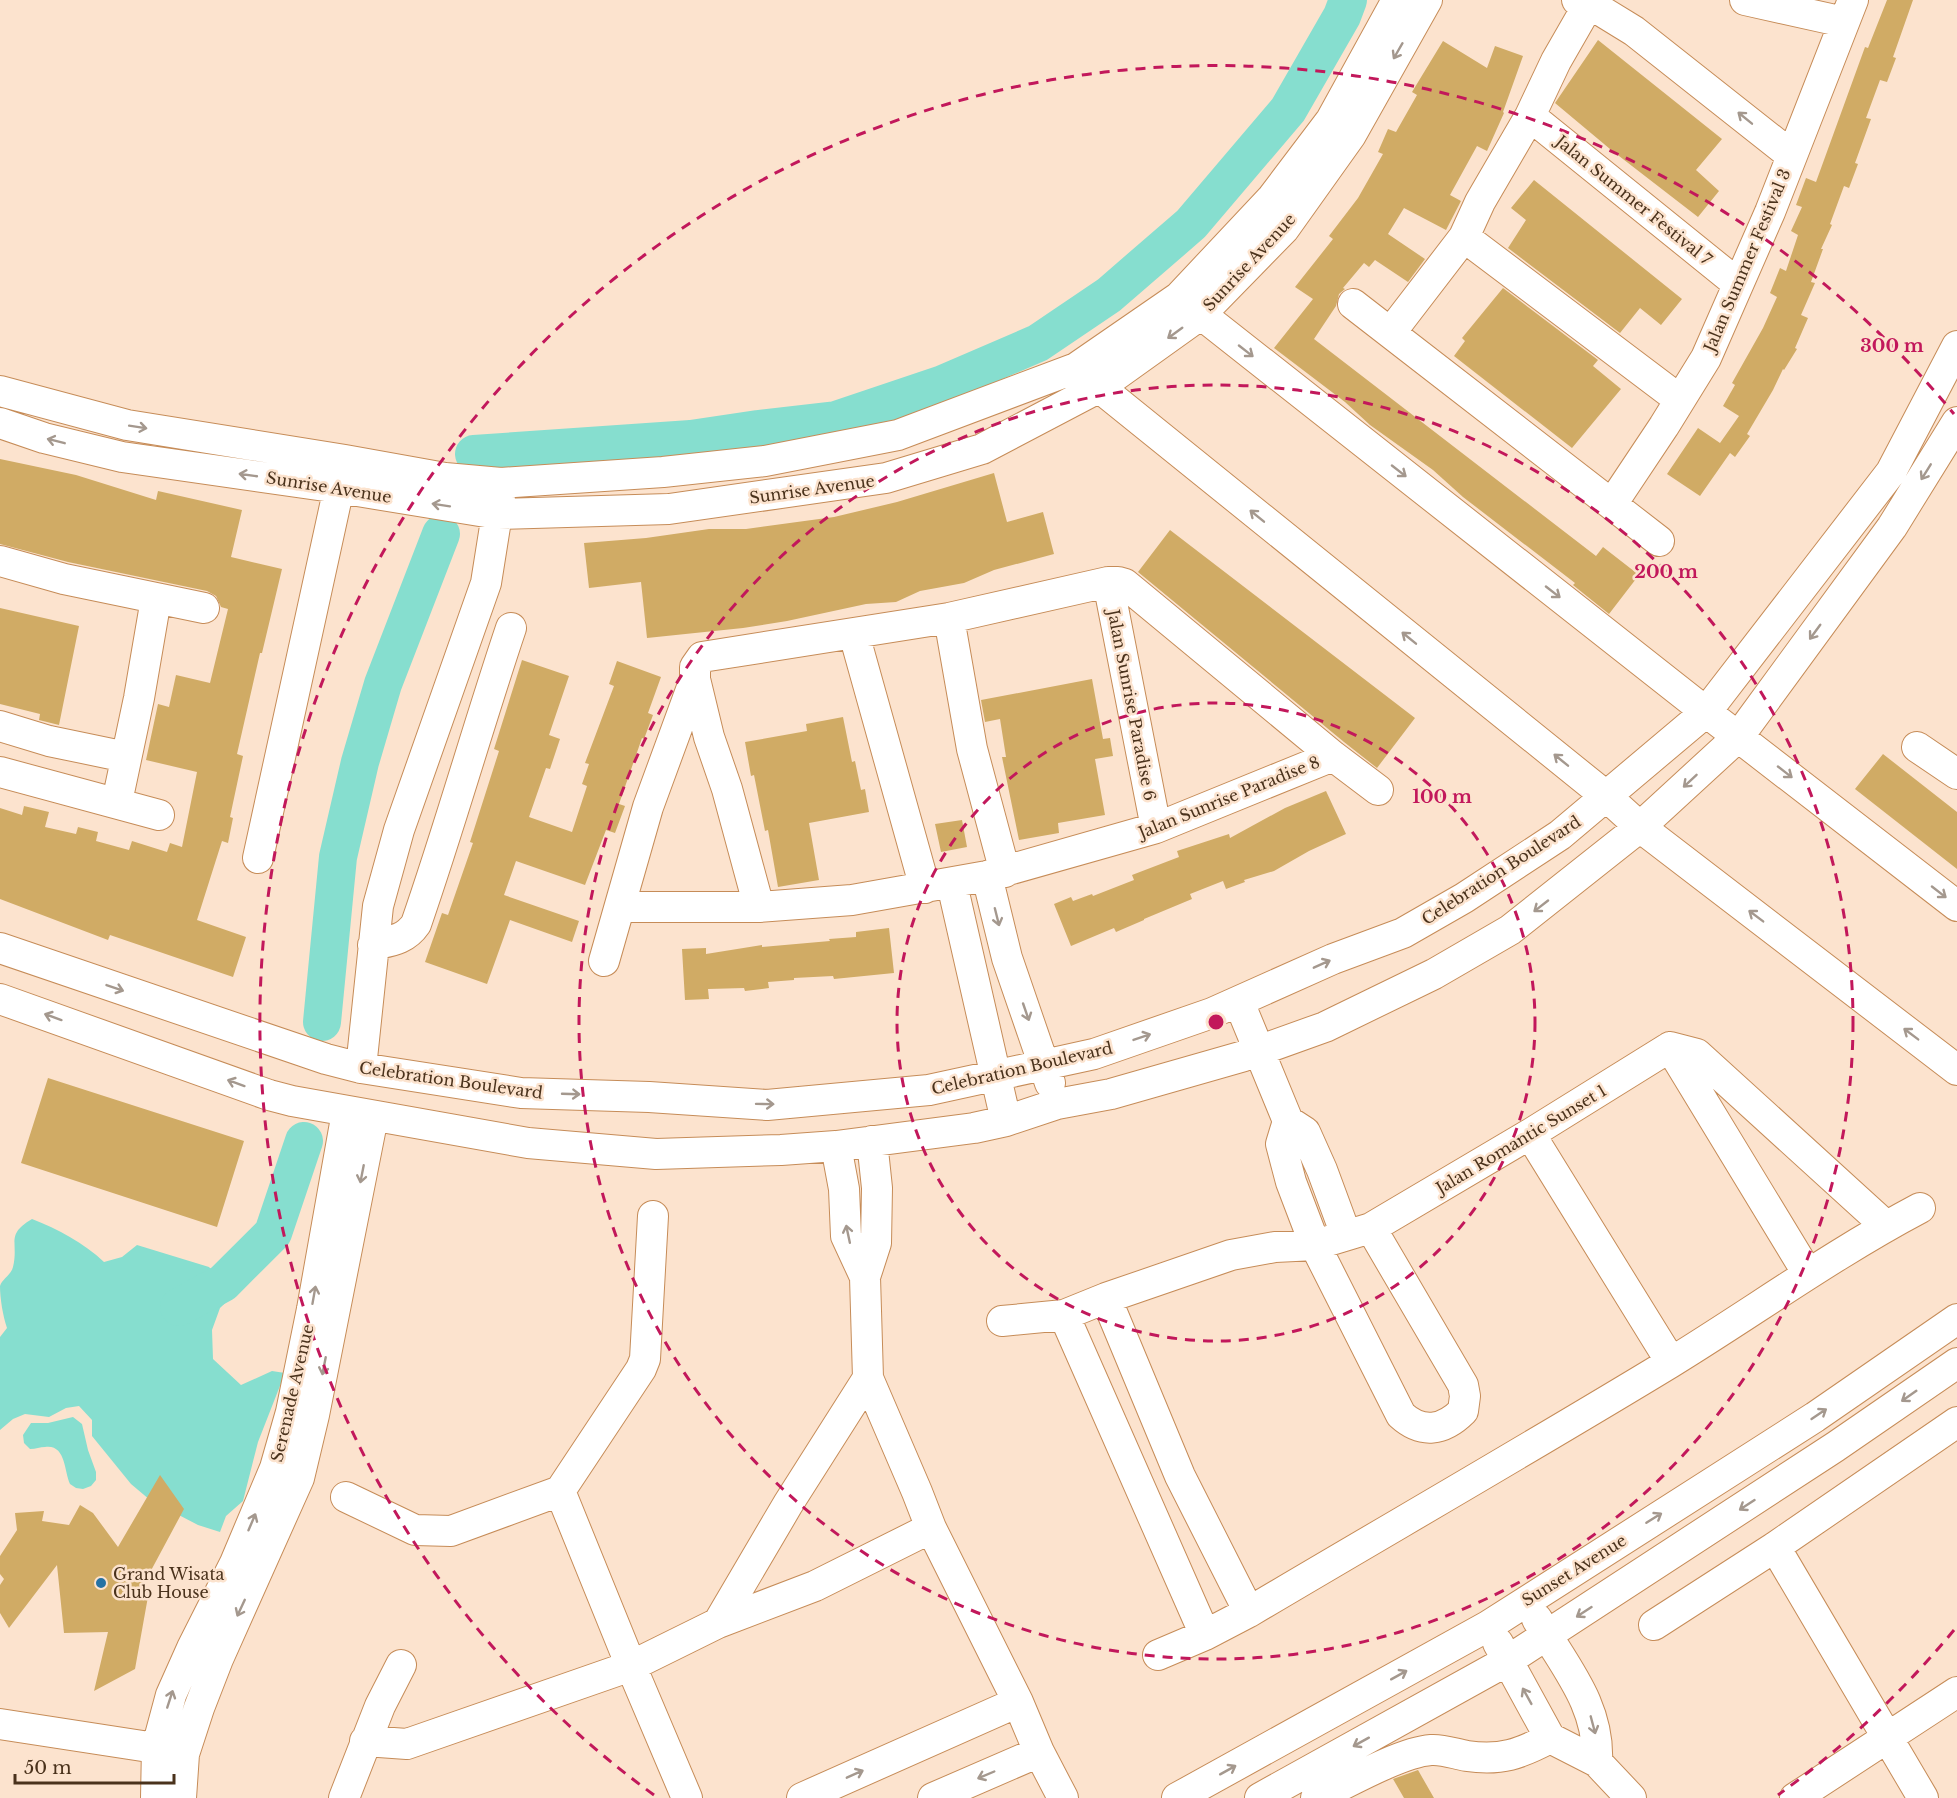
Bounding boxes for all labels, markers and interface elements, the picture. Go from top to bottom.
one-way arrow [1392,42,1404,59]
one-way arrow [1737,112,1753,125]
street label: Jalan Summer Festival 7 [1550,130,1717,270]
street label: Jalan Summer Festival 3 [1699,166,1795,356]
street label: Sunrise Avenue [1199,209,1299,315]
one-way arrow [1167,327,1184,339]
text: 300 m [1860,335,1924,357]
one-way arrow [1238,345,1254,358]
one-way arrow [127,422,147,433]
one-way arrow [47,434,66,446]
one-way arrow [1920,463,1932,480]
one-way arrow [1391,465,1407,478]
street label: Sunrise Avenue [265,467,393,507]
one-way arrow [239,470,258,481]
street label: Sunrise Avenue [748,470,876,508]
one-way arrow [431,499,451,510]
one-way arrow [1250,509,1265,523]
text: 200 m [1634,561,1698,583]
one-way arrow [1545,585,1561,598]
street label: Jalan Sunrise Paradise 6 [1103,606,1160,802]
one-way arrow [1809,624,1822,640]
one-way arrow [1401,632,1417,645]
street label: Jalan Sunrise Paradise 8 [1134,751,1323,843]
one-way arrow [1553,754,1569,767]
one-way arrow [1777,765,1793,778]
one-way arrow [1683,774,1698,788]
text: 100 m [1412,786,1472,808]
street label: Celebration Boulevard [1418,811,1584,929]
one-way arrow [1931,885,1947,898]
one-way arrow [1533,899,1549,912]
one-way arrow [992,908,1004,927]
one-way arrow [1748,909,1764,922]
one-way arrow [1313,957,1331,969]
one-way arrow [105,983,124,994]
one-way arrow [1021,1002,1032,1021]
one-way arrow [44,1011,63,1022]
centre of rings [1206,1012,1226,1032]
one-way arrow [1903,1028,1919,1041]
one-way arrow [1132,1031,1151,1042]
street label: Celebration Boulevard [929,1037,1115,1099]
street label: Celebration Boulevard [358,1057,544,1103]
one-way arrow [228,1077,246,1088]
street label: Jalan Romantic Sunset 1 [1430,1080,1610,1199]
one-way arrow [560,1089,580,1100]
one-way arrow [755,1098,775,1110]
one-way arrow [356,1164,367,1183]
one-way arrow [841,1225,853,1244]
one-way arrow [309,1285,320,1305]
street label: Serenade Avenue [266,1322,318,1464]
one-way arrow [318,1355,329,1375]
one-way arrow [1901,1390,1917,1402]
one-way arrow [1810,1408,1827,1420]
one-way arrow [1739,1499,1756,1511]
one-way arrow [1646,1512,1663,1525]
one-way arrow [247,1514,258,1532]
street label: Sunset Avenue [1518,1530,1630,1610]
place label: Grand Wisata Club House [113,1564,225,1602]
marker: Grand Wisata Club House [94,1576,108,1590]
one-way arrow [235,1599,247,1617]
one-way arrow [1576,1606,1593,1618]
one-way arrow [1390,1669,1407,1681]
one-way arrow [1521,1688,1533,1705]
one-way arrow [166,1690,177,1709]
one-way arrow [1588,1715,1600,1734]
one-way arrow [1353,1737,1371,1748]
scale bar [15,1747,174,1785]
text: 50 m [24,1757,72,1779]
one-way arrow [1219,1764,1236,1776]
one-way arrow [846,1768,864,1779]
one-way arrow [978,1770,996,1781]

